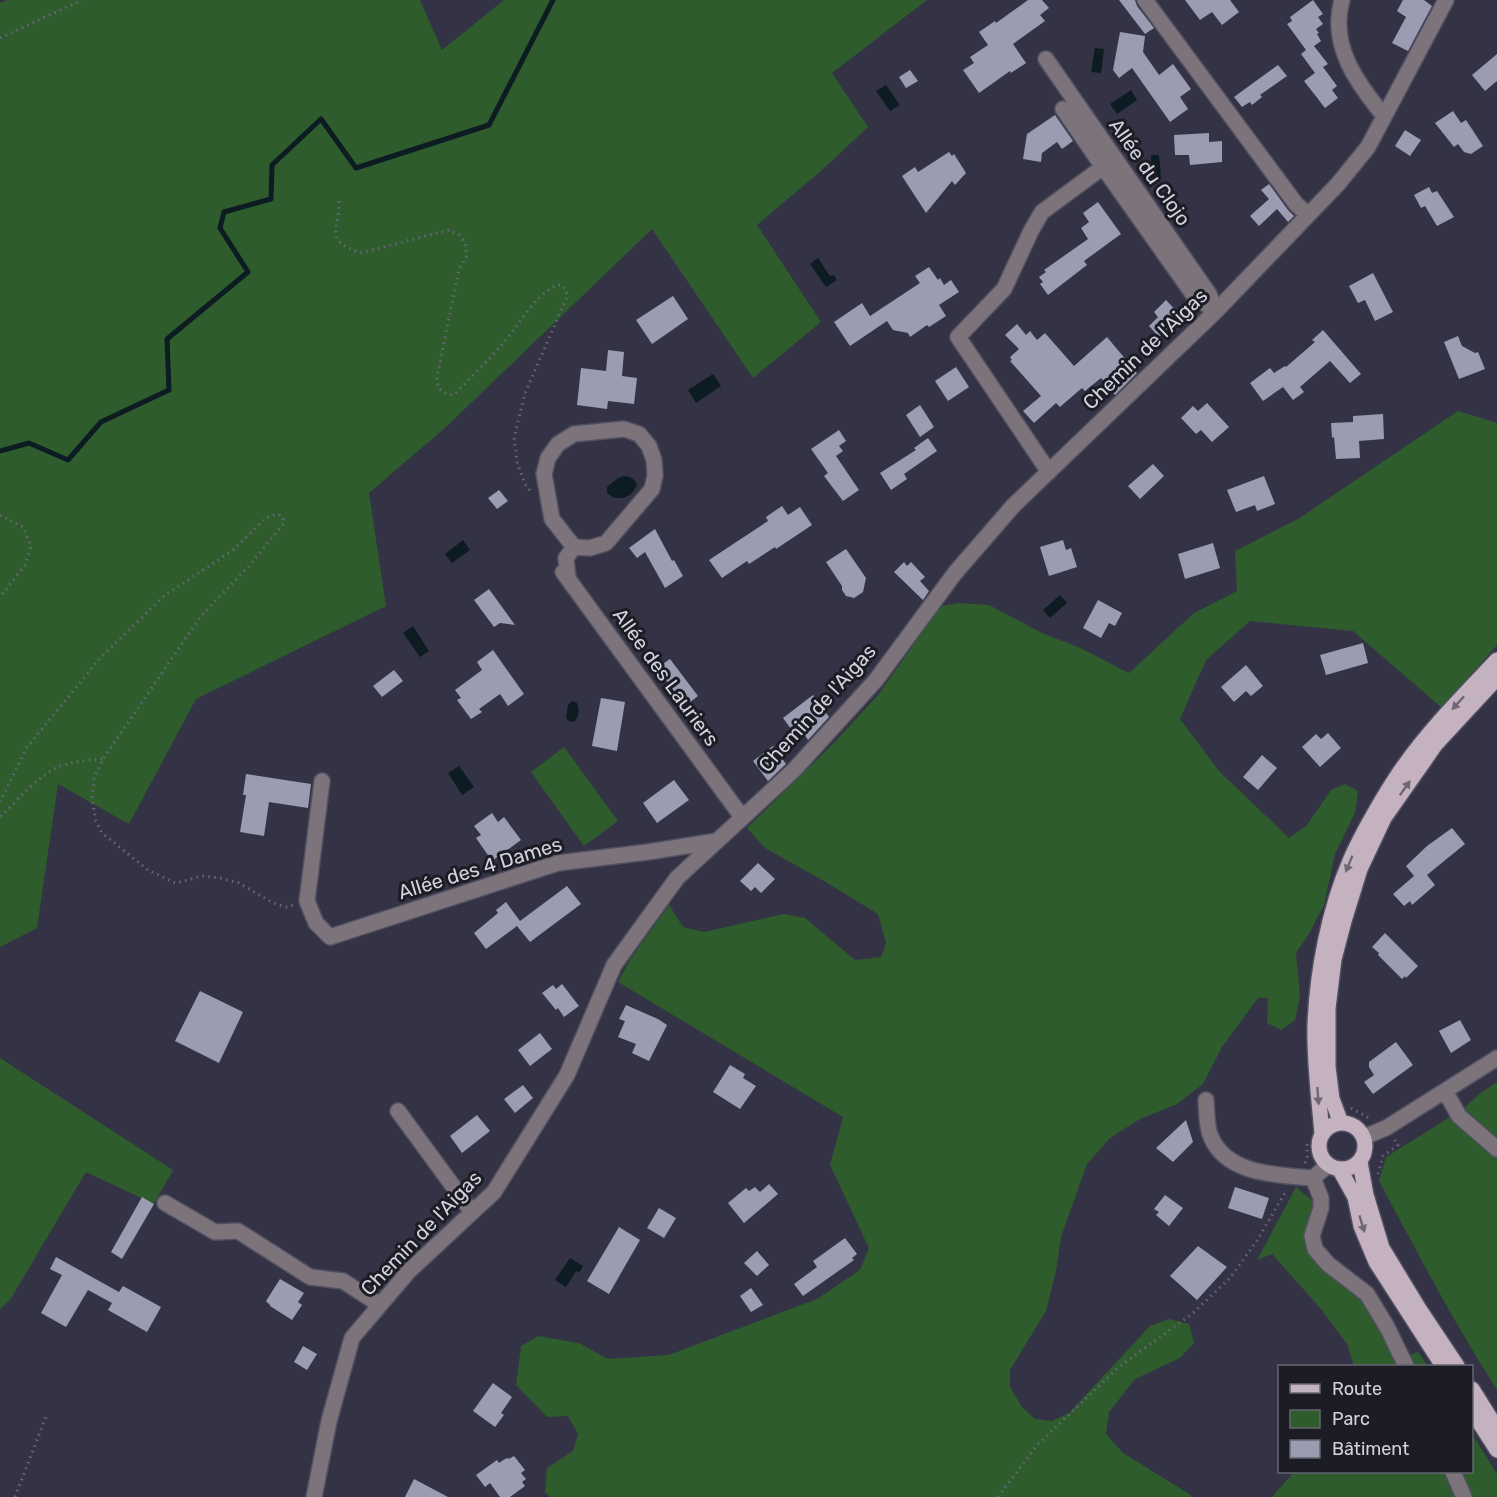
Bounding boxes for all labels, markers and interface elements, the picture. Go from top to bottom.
street label: Allée du Clojo [1104,114,1196,230]
street label: Chemin de l'Aigas [1078,284,1212,414]
street label: Allée des Lauriers [608,603,724,751]
street label: Chemin de l'Aigas [753,639,881,777]
one-way arrow [1451,696,1465,710]
one-way arrow [1399,780,1411,796]
street label: Allée des 4 Dames [395,832,565,904]
one-way arrow [1344,855,1354,873]
one-way arrow [1313,1087,1323,1106]
street label: Chemin de l'Aigas [356,1166,486,1300]
one-way arrow [1358,1215,1367,1233]
legend [1278,1365,1473,1473]
text: Route [1332,1378,1382,1400]
text: Parc [1332,1408,1370,1430]
text: Bâtiment [1332,1438,1409,1460]

